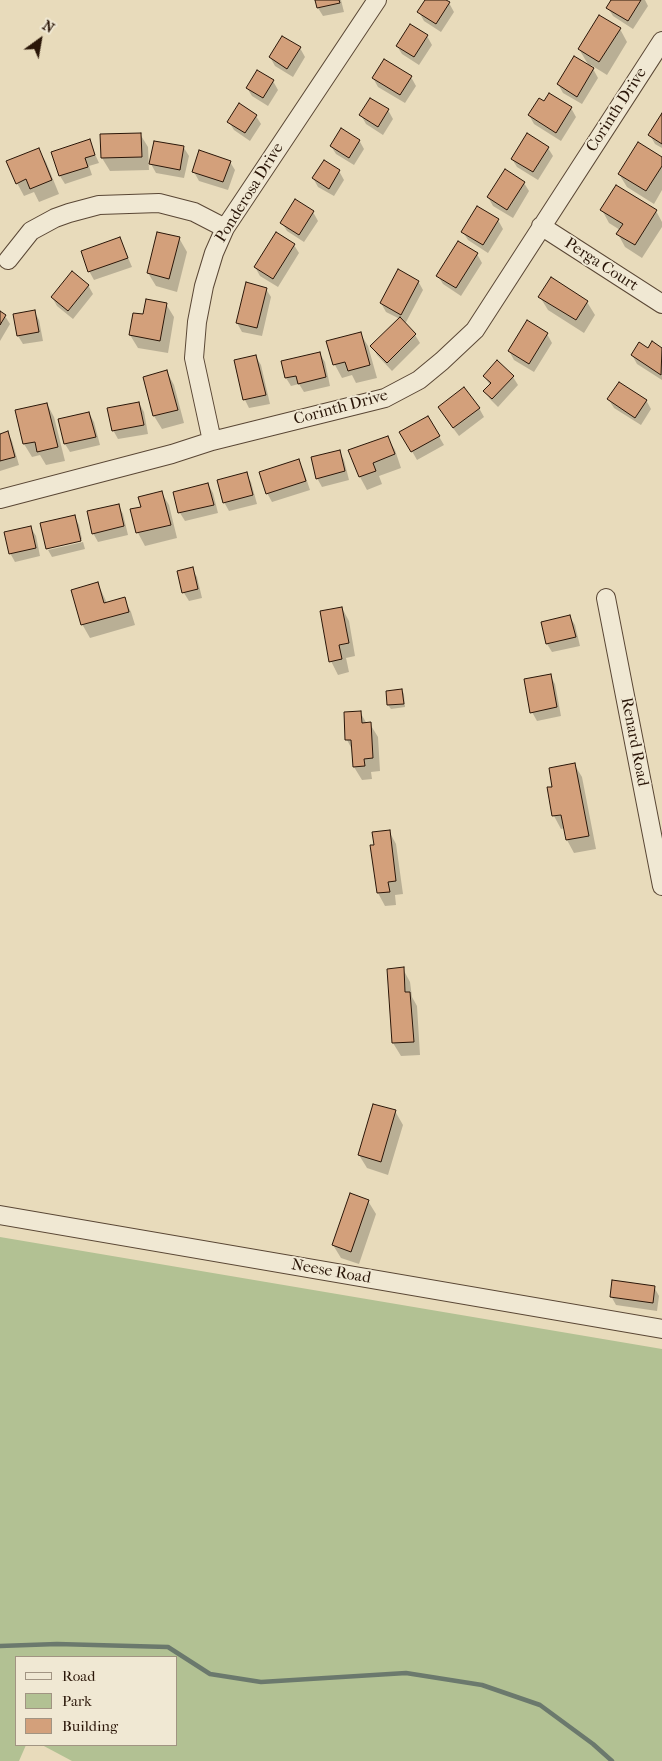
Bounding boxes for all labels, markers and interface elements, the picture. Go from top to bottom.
north arrow [15,15,65,65]
text: N [39,17,57,37]
street label: Corinth Drive [583,64,651,156]
street label: Ponderosa Drive [212,140,288,246]
street label: Perga Court [561,234,641,296]
street label: Corinth Drive [292,386,390,430]
street label: Renard Road [616,696,652,788]
street label: Neese Road [290,1256,372,1288]
legend [15,1656,178,1746]
text: Road [62,1667,95,1685]
text: Park [62,1692,92,1710]
text: Building [62,1717,118,1735]

